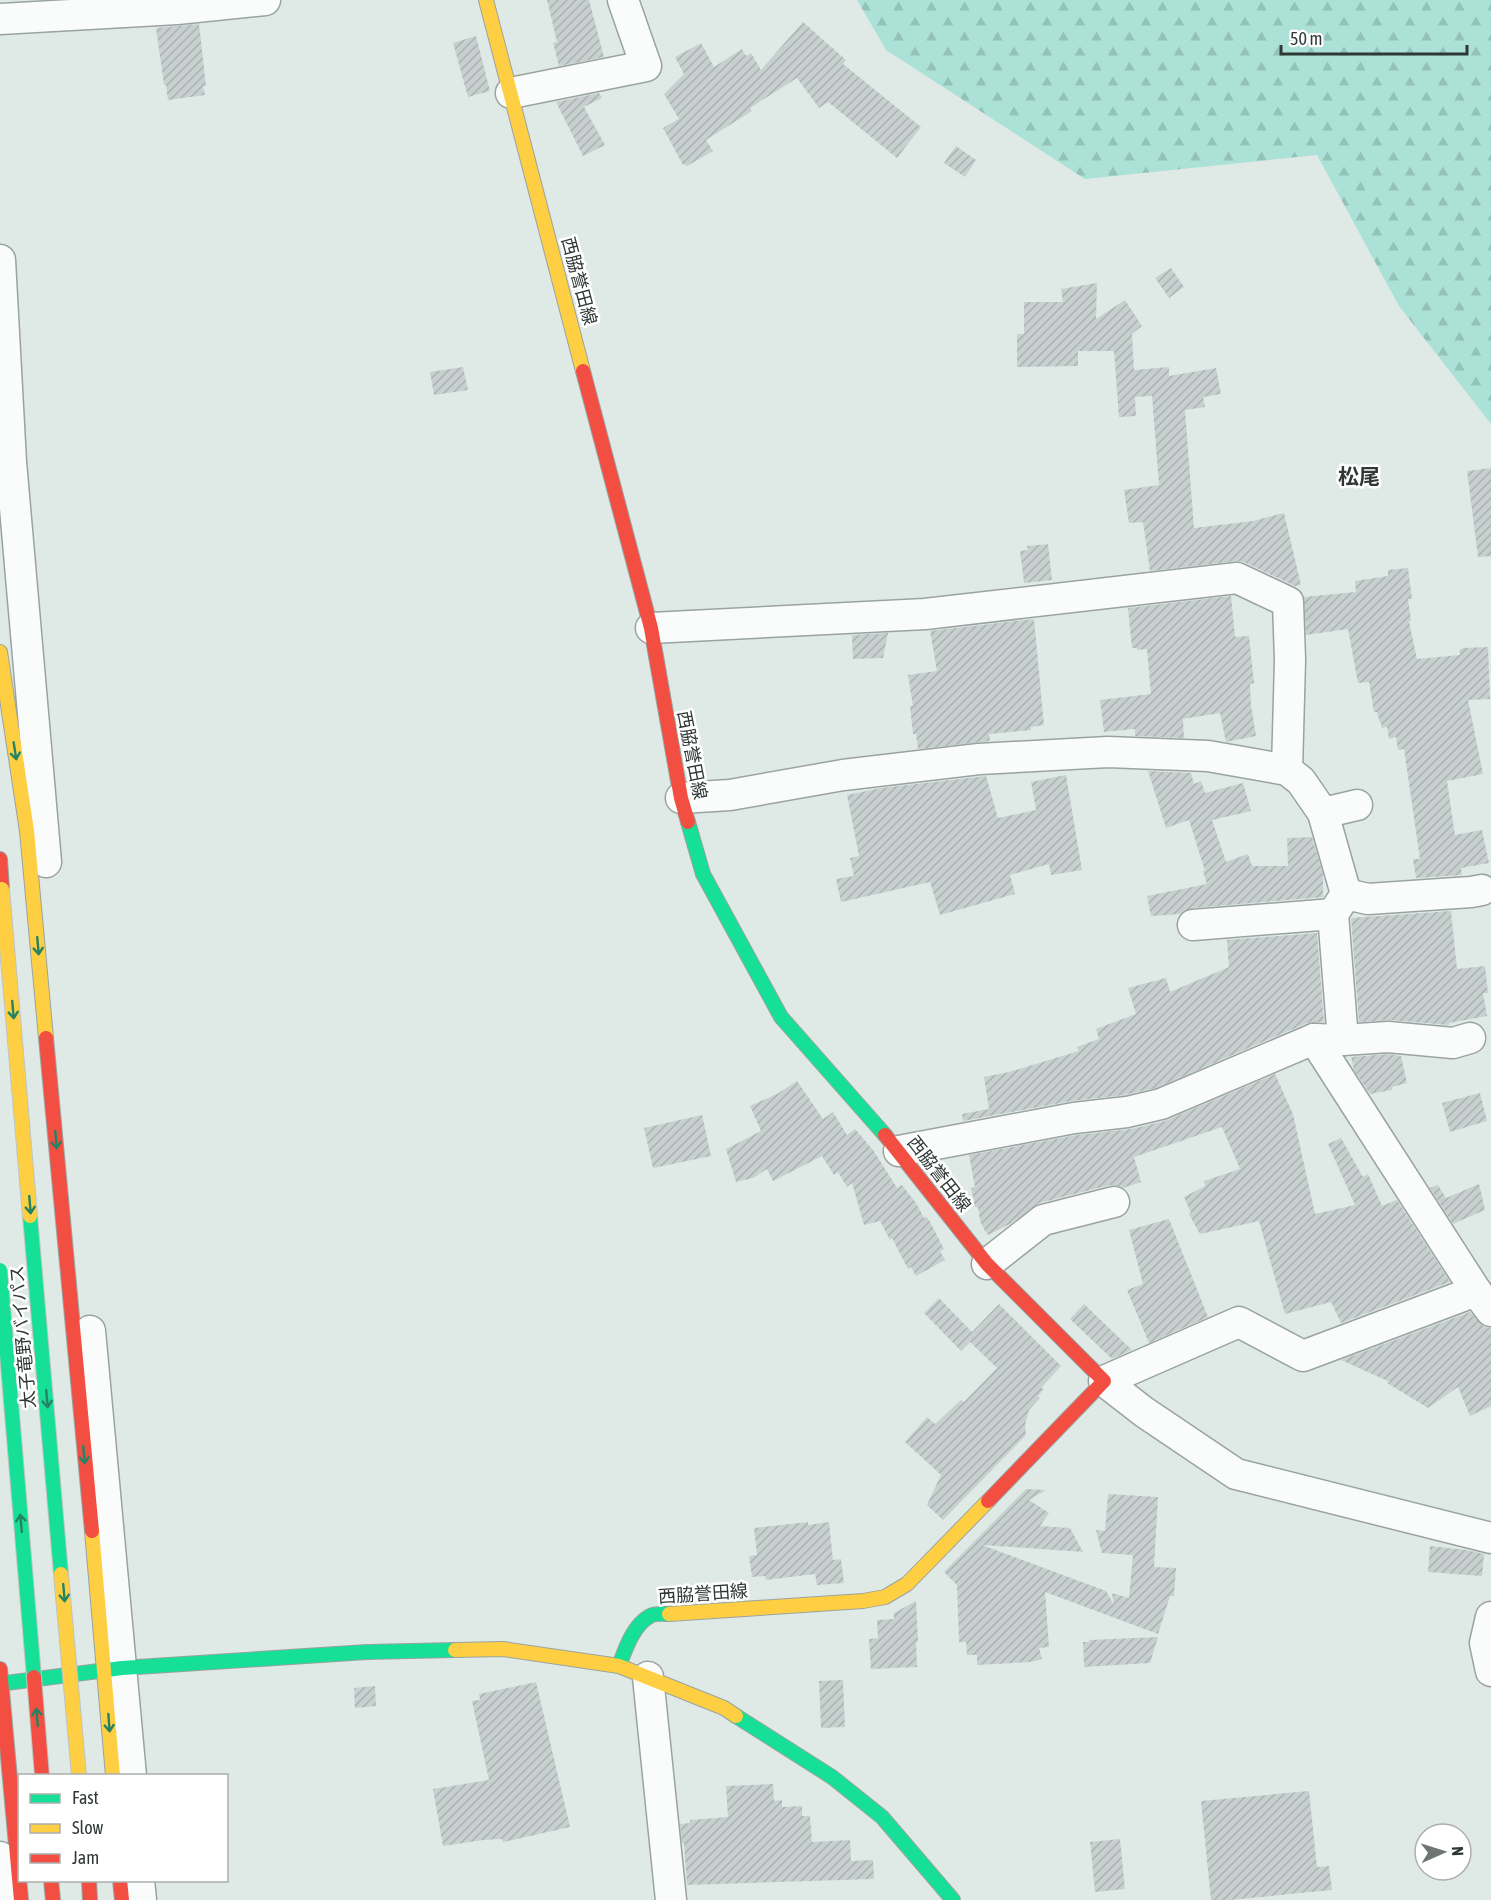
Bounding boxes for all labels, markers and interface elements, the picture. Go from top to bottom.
scale bar [1281,18,1467,56]
text: 50 m [1290,28,1322,49]
street label: 西脇誉田線 [558,235,601,327]
district label: 松尾 [1338,464,1380,488]
street label: 西脇誉田線 [674,709,711,801]
one-way arrow [10,741,21,761]
one-way arrow [33,936,44,955]
one-way arrow [8,1000,19,1020]
one-way arrow [50,1130,61,1150]
street label: 西脇誉田線 [903,1132,975,1216]
one-way arrow [25,1194,36,1214]
street label: 太子竜野バイパス [6,1265,39,1410]
one-way arrow [42,1388,53,1408]
one-way arrow [79,1445,90,1465]
one-way arrow [15,1513,26,1533]
street label: 西脇誉田線 [657,1580,749,1607]
one-way arrow [58,1583,69,1603]
one-way arrow [31,1708,42,1728]
one-way arrow [104,1712,115,1732]
legend [18,1774,228,1882]
text: Fast [72,1787,99,1808]
text: Slow [72,1817,103,1838]
north arrow [1413,1822,1473,1882]
text: N [1449,1846,1467,1856]
text: Jam [72,1847,99,1868]

